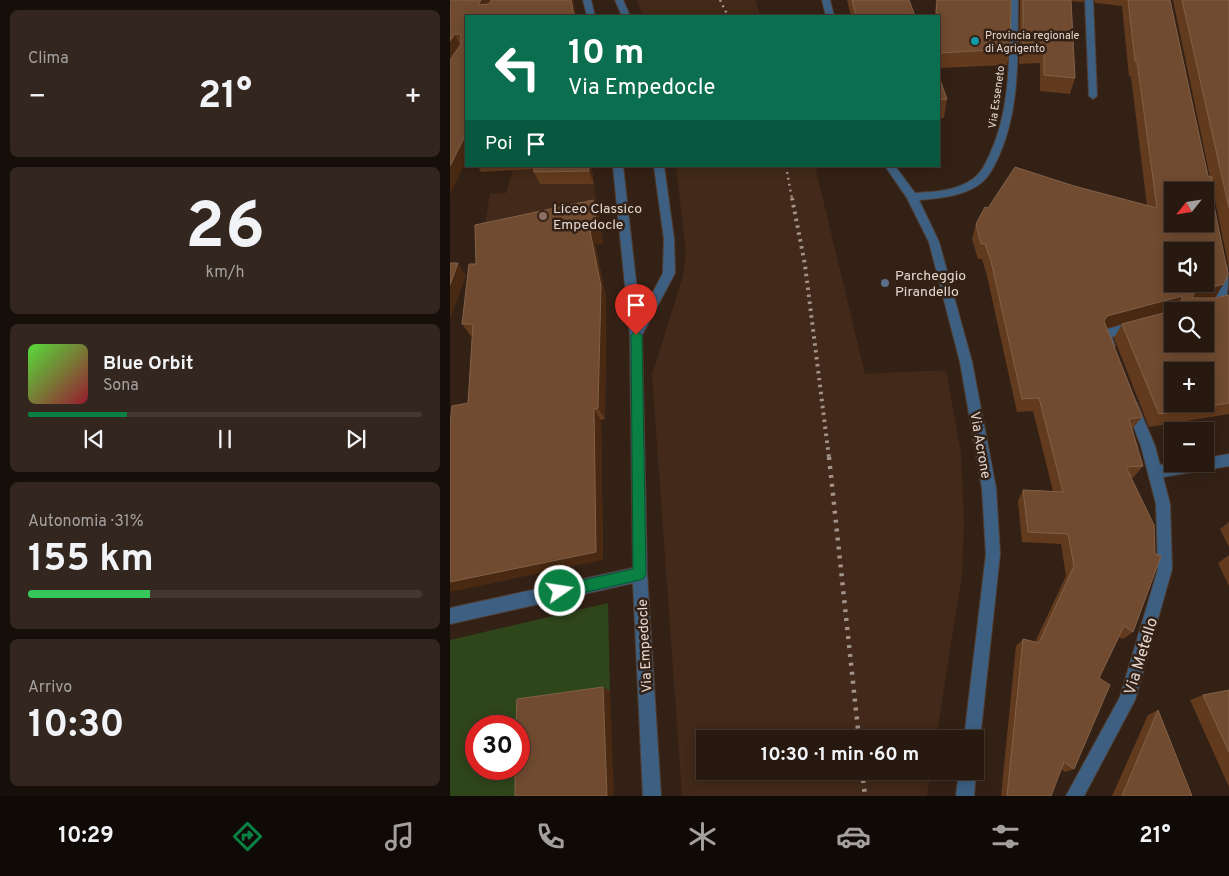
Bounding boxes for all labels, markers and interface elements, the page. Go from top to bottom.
place label: Provincia regionale di Agrigento [985,29,1080,56]
text: 10 m [568,32,644,76]
icon: left [485,35,550,100]
marker: Provincia regionale di Agrigento [969,35,981,47]
text: Clima [28,49,69,69]
street label: Via Esseneto [986,65,1008,129]
text: 21° [198,73,252,122]
text: Via Empedocle [568,75,715,102]
text: − [28,80,46,116]
text: + [404,80,422,116]
icon: arrive [522,130,550,158]
text: Poi [485,132,512,156]
north arrow [1164,182,1214,232]
map controls [1164,182,1214,472]
text: 26 [185,189,265,271]
place label: Liceo Classico Empedocle [553,201,642,234]
marker: Liceo Classico Empedocle [537,210,549,222]
button: sound [1164,242,1214,292]
text: km/h [206,263,244,283]
place label: Parcheggio Pirandello [895,268,966,301]
marker: Parcheggio Pirandello [879,277,891,289]
pin [615,284,657,335]
icon: arrive [622,291,650,319]
button: search [1164,302,1214,352]
text: Blue Orbit [103,352,193,376]
button: + [1164,362,1214,412]
text: Sona [103,376,139,396]
street label: Via Acrone [965,410,994,480]
button: − [1164,422,1214,472]
icon: previous [80,425,108,453]
icon: pause [211,425,239,453]
icon: next [342,425,370,453]
text: Autonomia · 31% [28,512,144,532]
text: 155 km [28,536,154,585]
position arrow [533,564,585,616]
street label: Via Empedocle [635,599,656,693]
street label: Via Metello [1121,615,1163,698]
text: Arrivo [28,678,72,698]
text: 10:30 [28,702,125,751]
speed limit sign: 30 [465,715,530,780]
text: 10:30 · 1 min · 60 m [761,743,919,767]
icon: directions [230,819,265,854]
icon: music [382,819,417,854]
icon: phone [533,819,568,854]
icon: climate [685,819,720,854]
icon: car [836,819,871,854]
icon: filters [988,819,1023,854]
text: 10:29 [58,823,114,850]
text: 21° [1139,823,1171,850]

